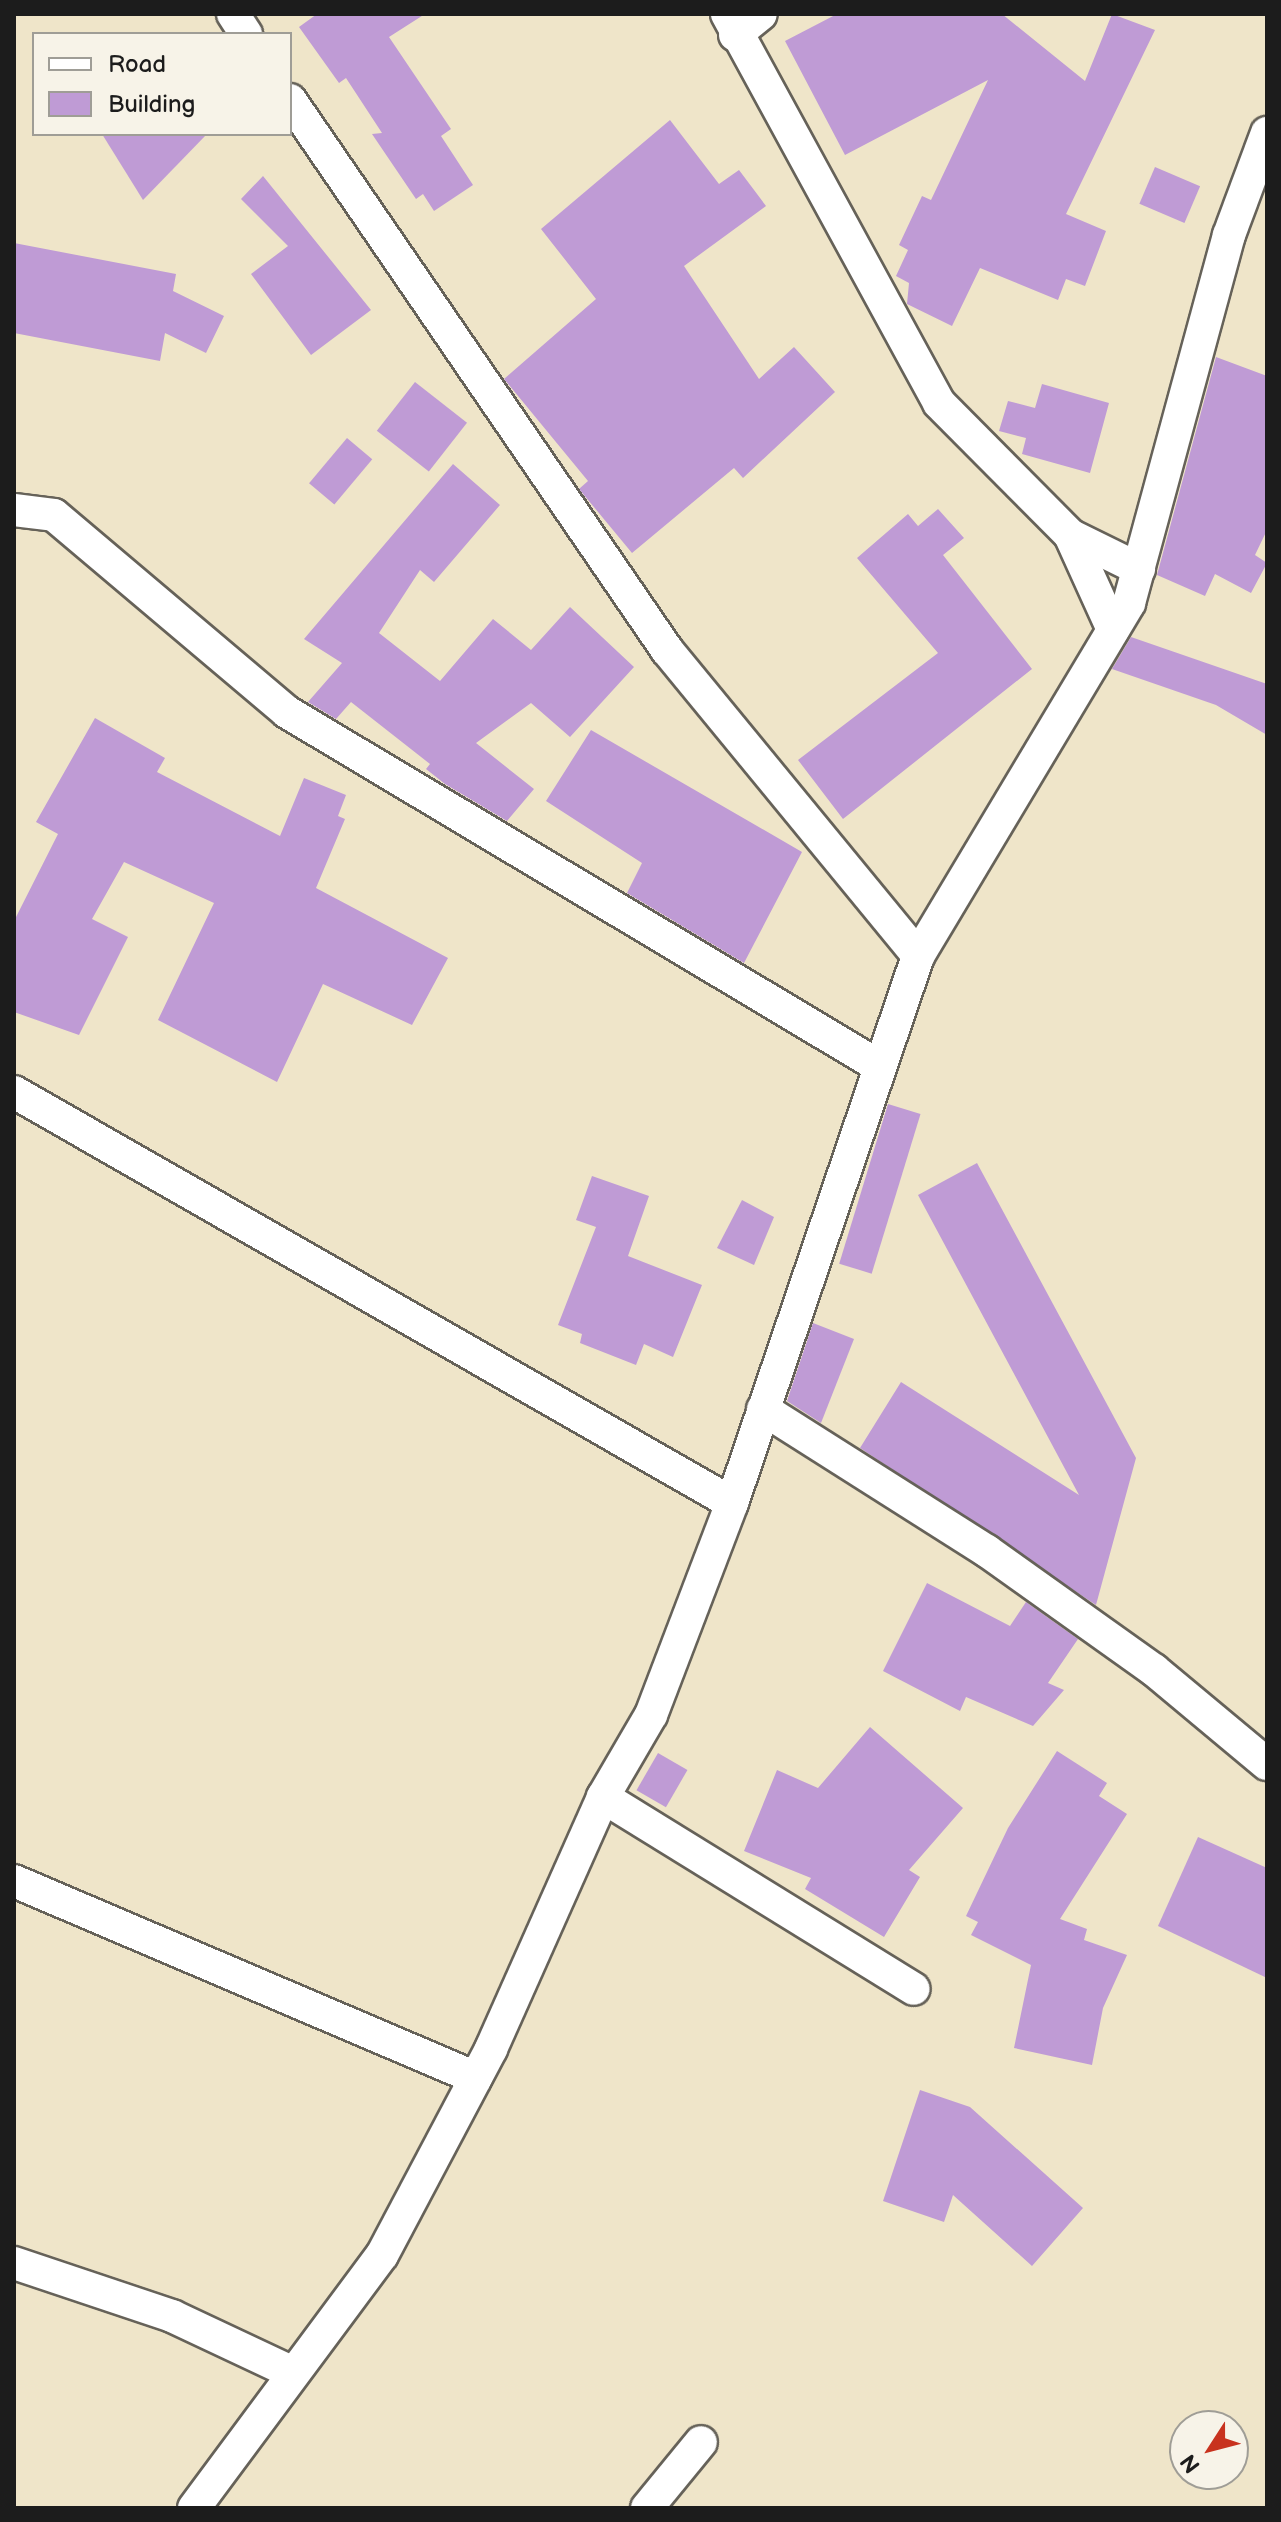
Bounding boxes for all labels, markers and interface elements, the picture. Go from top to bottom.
legend [32,32,292,136]
text: Road [108,50,166,79]
text: Building [108,90,195,119]
north arrow [1169,2410,1249,2490]
text: N [1175,2449,1207,2478]

